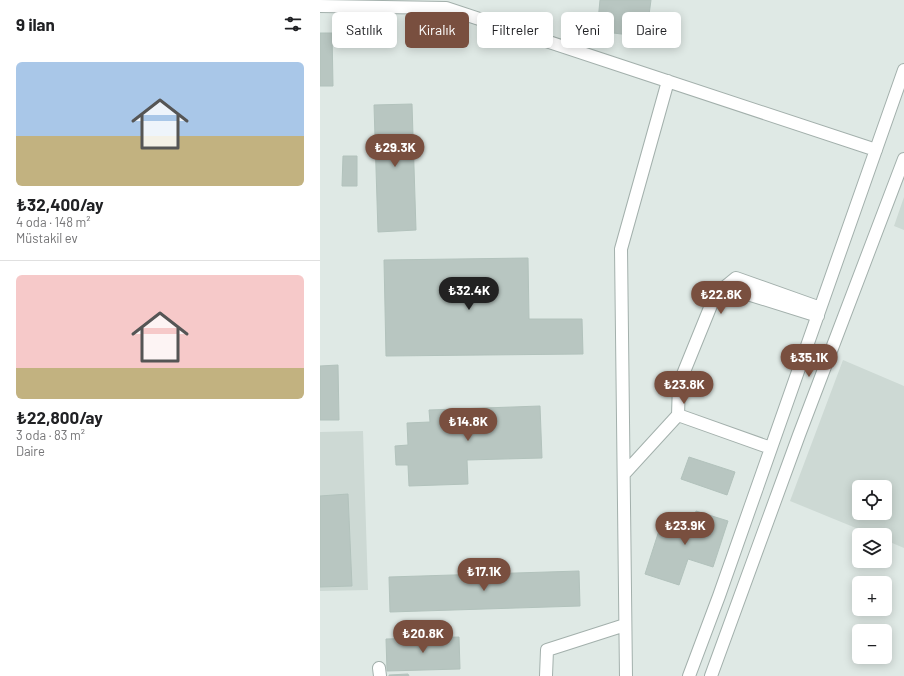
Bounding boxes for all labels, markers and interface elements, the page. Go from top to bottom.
chip: Satılık [332,12,397,48]
chip: Kiralık [405,12,469,48]
chip: Filtreler [477,12,553,48]
chip: Yeni [561,12,614,48]
chip: Daire [622,12,681,48]
icon: filters [282,13,304,35]
text: 9 ilan [16,14,55,34]
icon: home [124,88,196,160]
pin: ₺29.3K [362,134,428,168]
text: ₺29.3K [374,139,416,155]
text: ₺32,400/ay [16,194,104,214]
text: 4 oda · 148 m² [16,214,91,230]
text: Müstakil ev [16,230,78,246]
pin: ₺32.4K [436,277,502,311]
pin: ₺22.8K [688,281,754,315]
text: ₺32.4K [448,282,490,298]
text: ₺22.8K [700,286,742,302]
icon: home [124,301,196,373]
pin: ₺35.1K [776,344,842,378]
text: ₺35.1K [790,349,828,365]
pin: ₺23.8K [651,371,717,405]
text: ₺23.8K [663,376,705,392]
text: ₺22,800/ay [16,407,103,427]
pin: ₺14.8K [435,408,501,442]
text: ₺14.8K [448,413,488,429]
text: 3 oda · 83 m² [16,427,85,443]
text: Daire [16,443,45,459]
map controls [852,480,892,664]
button: locate [852,480,892,520]
pin: ₺23.9K [652,512,718,546]
text: ₺23.9K [664,517,706,533]
button: layers [852,528,892,568]
pin: ₺17.1K [451,558,517,592]
text: ₺17.1K [467,563,501,579]
button: + [852,576,892,616]
pin: ₺20.8K [390,620,456,654]
button: − [852,624,892,664]
text: ₺20.8K [402,625,444,641]

